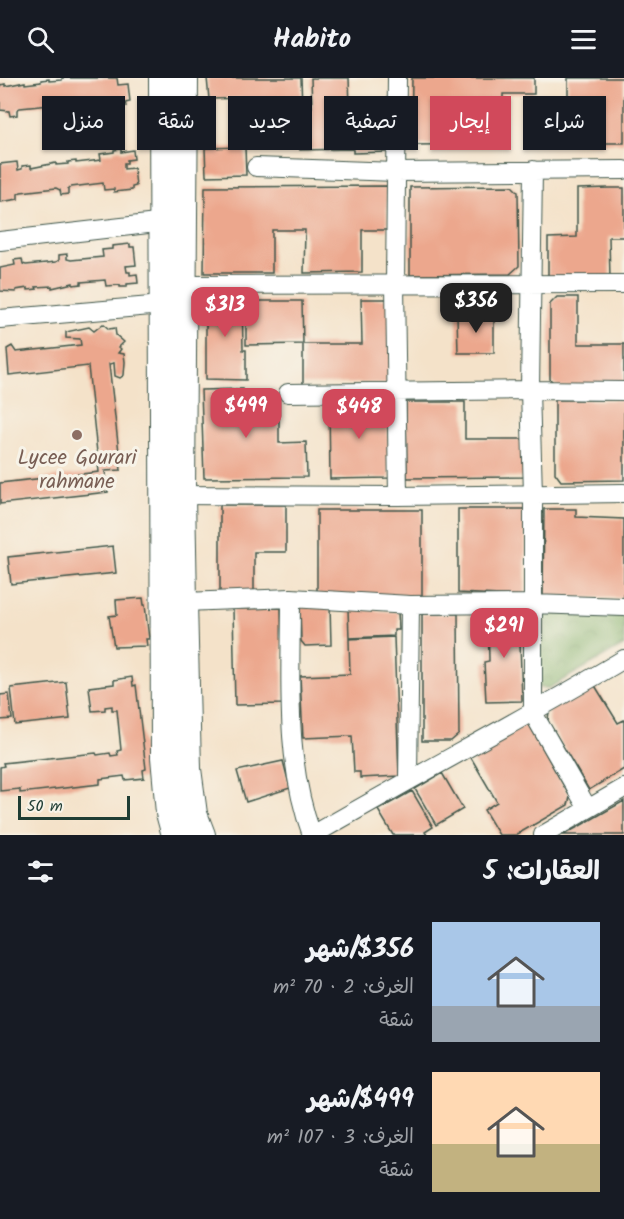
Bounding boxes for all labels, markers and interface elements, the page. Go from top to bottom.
text: Habito [273,18,351,61]
icon: search [24,23,57,56]
icon: menu [567,23,600,56]
chip: منزل [42,96,125,150]
chip: شقة [137,96,216,150]
chip: جديد [228,96,312,150]
chip: تصفية [324,96,418,150]
chip: إيجار [430,96,511,150]
chip: شراء [523,96,606,150]
pin: $356 [440,283,512,334]
text: $356 [454,286,498,318]
pin: $313 [189,287,261,338]
text: $313 [205,290,245,322]
pin: $499 [210,388,282,439]
pin: $448 [323,389,395,440]
text: $499 [225,391,267,423]
text: $448 [336,392,382,424]
marker: Lycee Gourari rahmane [70,428,84,442]
place label: Lycee Gourari rahmane [17,442,138,499]
pin: $291 [468,608,540,659]
text: $291 [484,611,524,643]
scale bar [18,793,130,820]
text: 50 m [27,794,63,819]
text: العقارات: 5 [483,851,600,893]
icon: filters [24,855,57,888]
text: $356/شهر [307,929,414,971]
icon: home [480,946,552,1018]
text: الغرف: 2 · 70 m² [273,972,414,1004]
text: شقة [379,1005,414,1037]
text: $499/شهر [308,1079,414,1121]
icon: home [480,1096,552,1168]
text: الغرف: 3 · 107 m² [267,1122,414,1154]
text: شقة [379,1155,414,1187]

